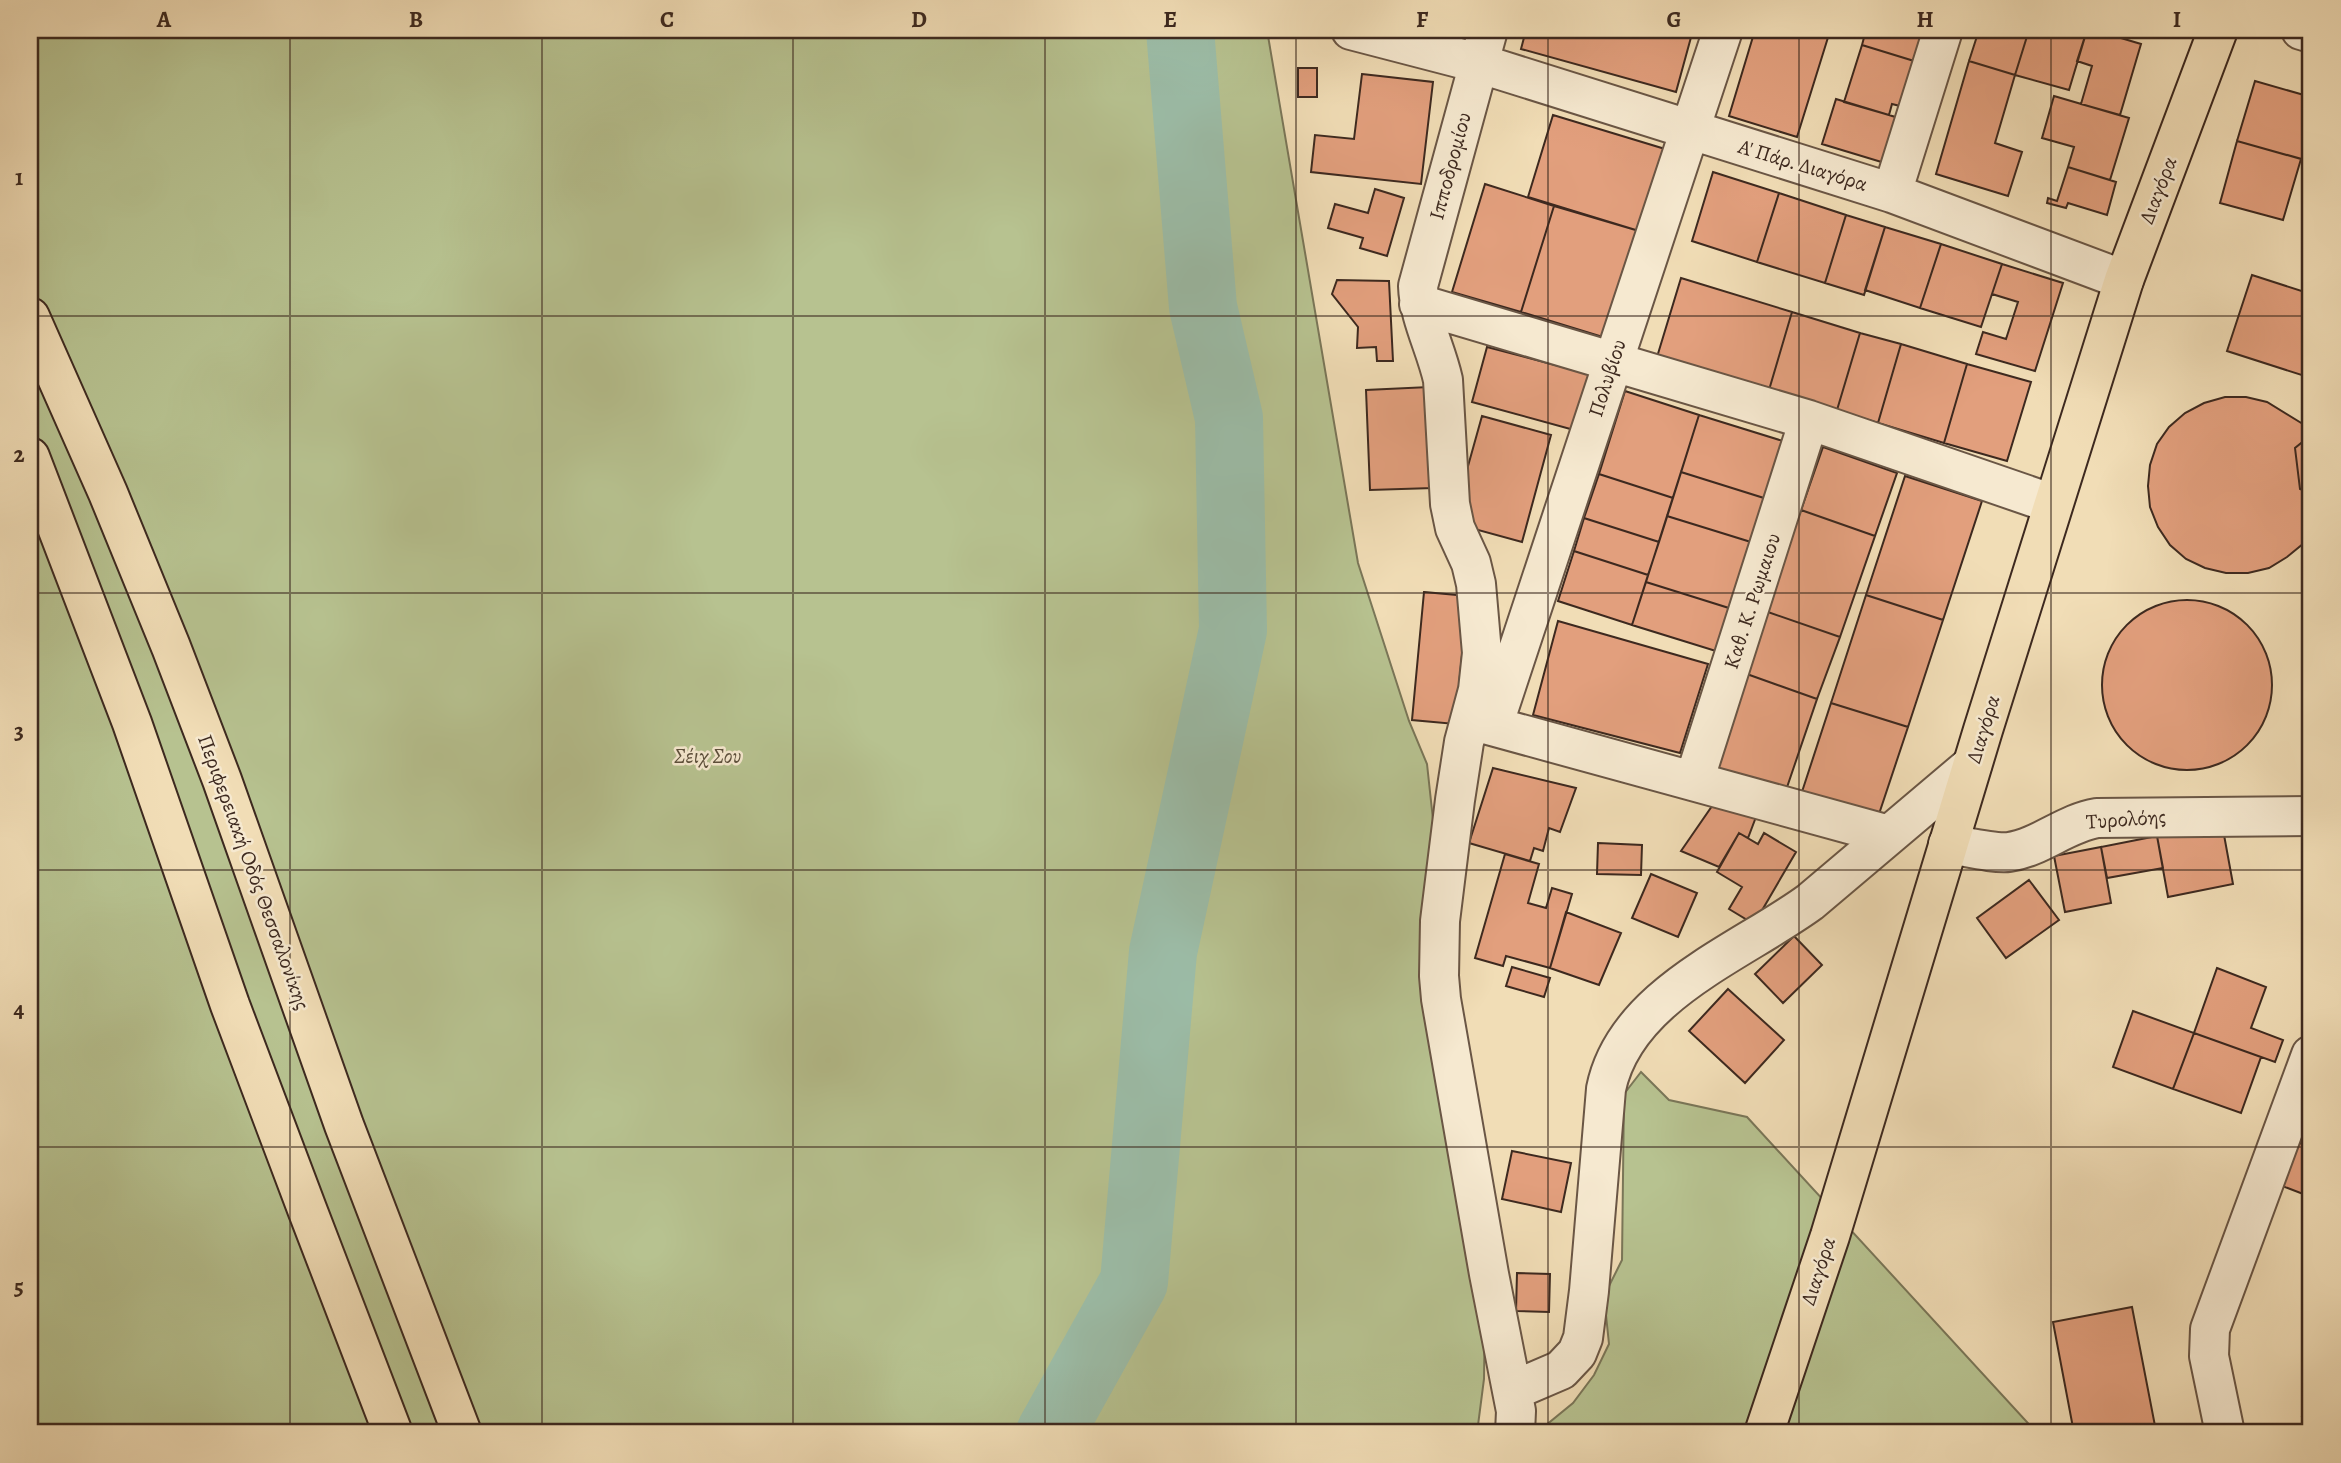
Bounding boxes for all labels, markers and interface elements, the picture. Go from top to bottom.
text: A [156,4,172,35]
text: B [409,4,423,35]
text: C [660,4,674,35]
text: D [911,4,927,35]
text: E [1163,4,1177,35]
text: F [1416,4,1429,35]
text: G [1666,4,1682,35]
text: H [1916,4,1934,35]
text: I [2173,4,2181,35]
street label: Ιπποδρομίου [1422,109,1478,223]
street label: Α' Πάρ. Διαγόρα [1734,132,1871,198]
street label: Διαγόρα [2132,152,2184,228]
text: 1 [15,162,23,193]
street label: Πολυβίου [1581,336,1633,420]
text: 2 [13,439,25,470]
street label: Καθ. Κ. Ρωμαιου [1717,529,1787,673]
street label: Διαγόρα [1959,691,2007,767]
text: 3 [14,716,24,747]
street label: Περιφερειακή Οδός Θεσσαλονίκης [191,731,317,1013]
park label: Σέιχ Σου [674,742,742,770]
street label: Τυρολόης [2085,802,2167,836]
text: 4 [14,994,25,1025]
street label: Διαγόρα [1794,1233,1842,1309]
text: 5 [14,1271,24,1302]

